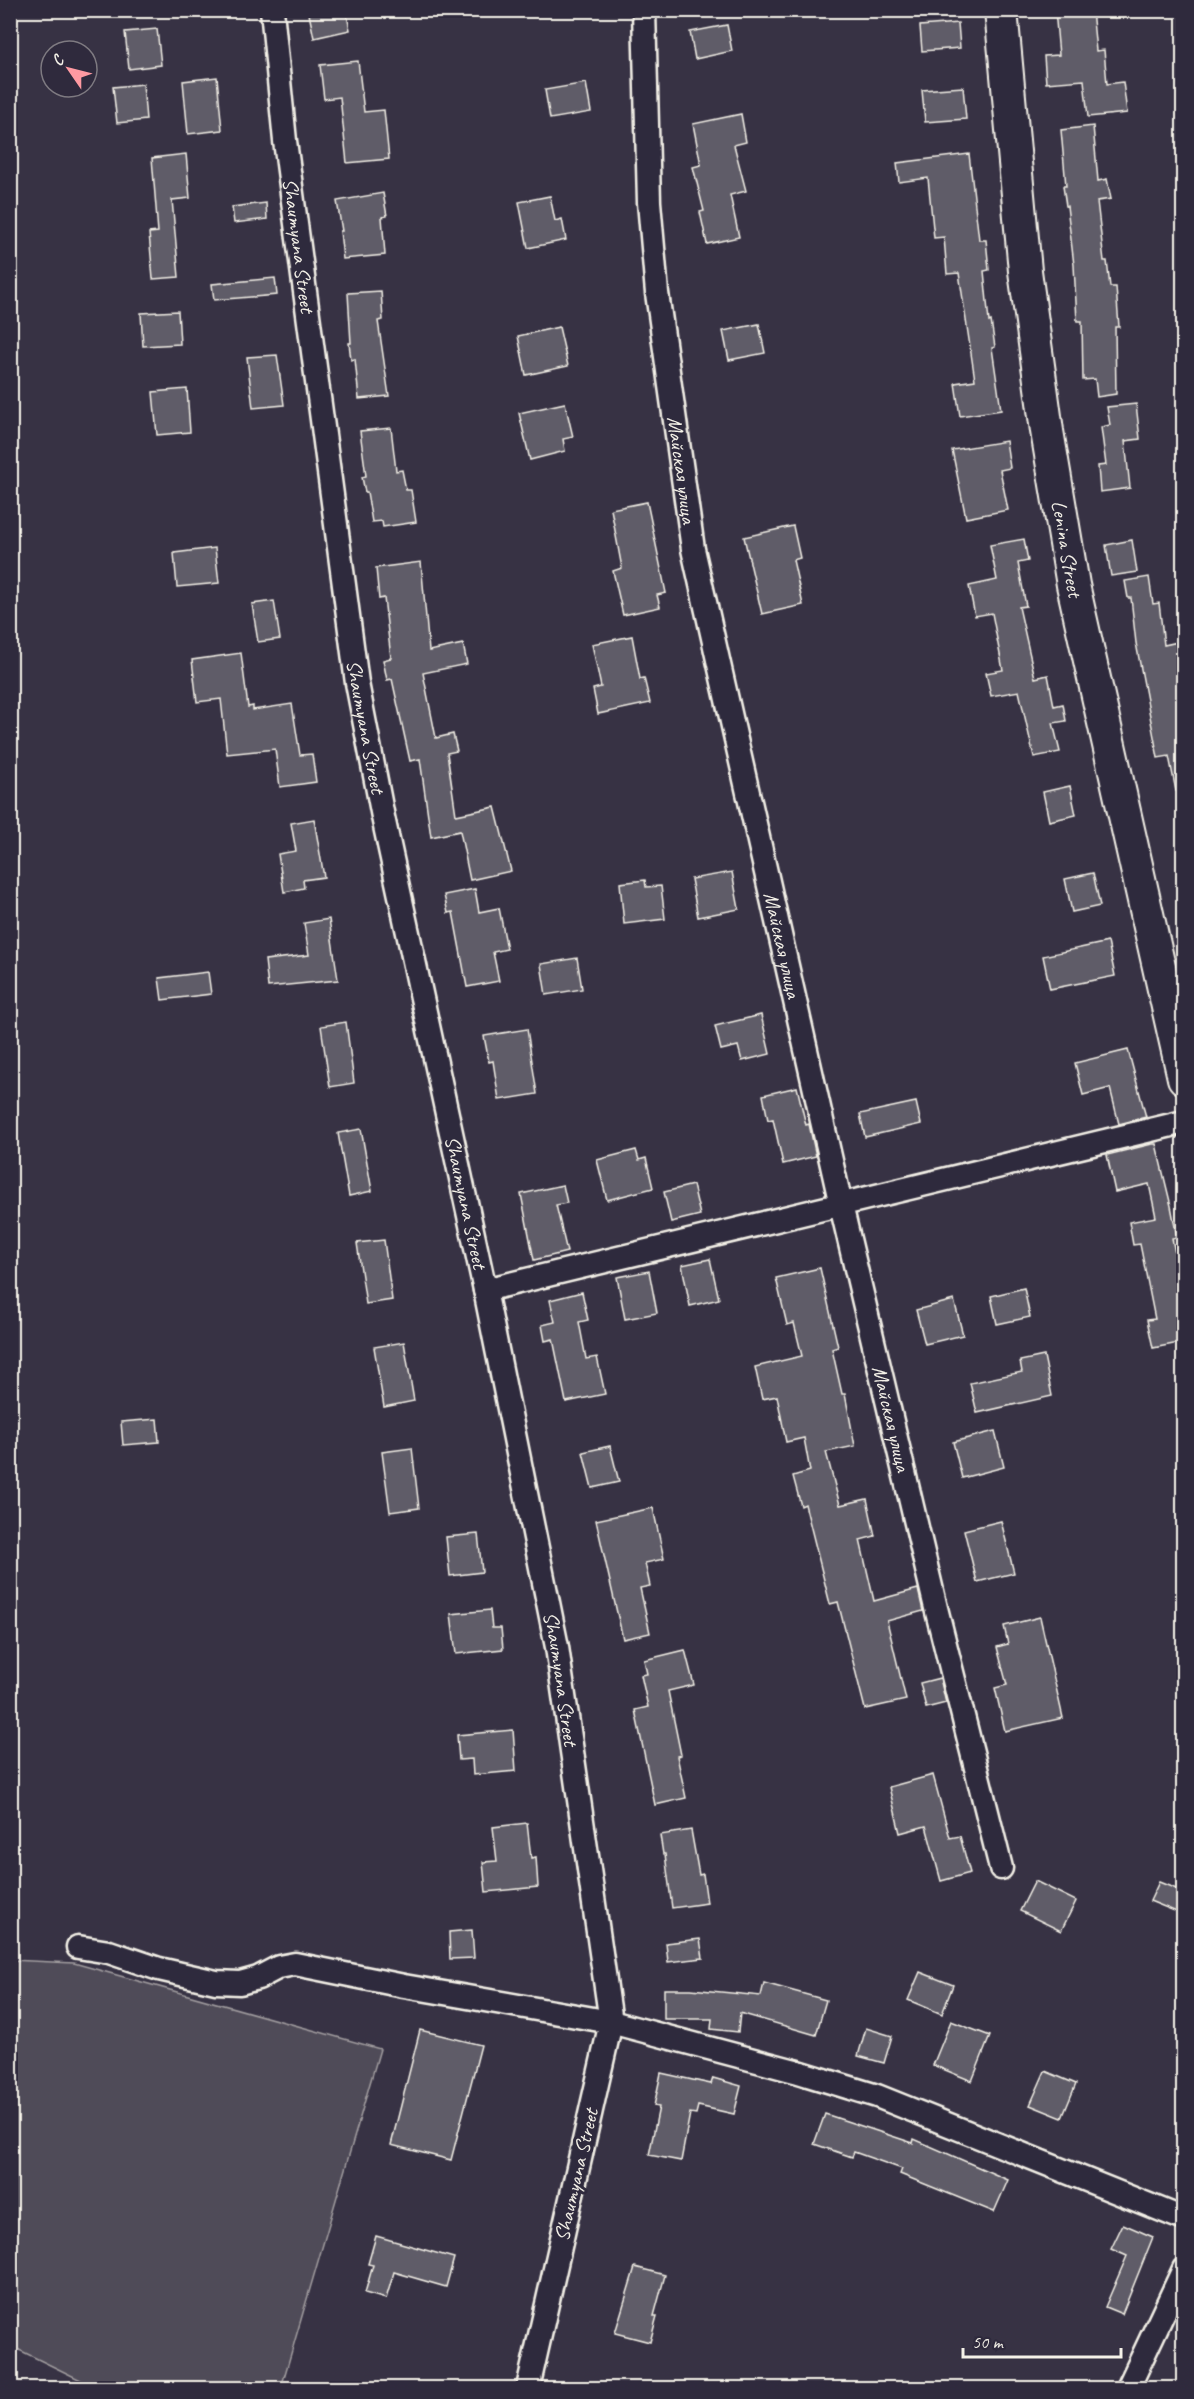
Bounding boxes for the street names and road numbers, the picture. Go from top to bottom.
street label: Shaumyana Street [277,177,321,316]
street label: Майская улица [661,415,702,527]
street label: Lenina Street [1046,498,1089,602]
street label: Shaumyana Street [341,659,392,798]
street label: Майская улица [758,890,807,1002]
street label: Shaumyana Street [439,1133,493,1273]
street label: Майская улица [866,1363,917,1476]
street label: Shaumyana Street [537,1610,584,1749]
street label: Shaumyana Street [548,2104,604,2244]

